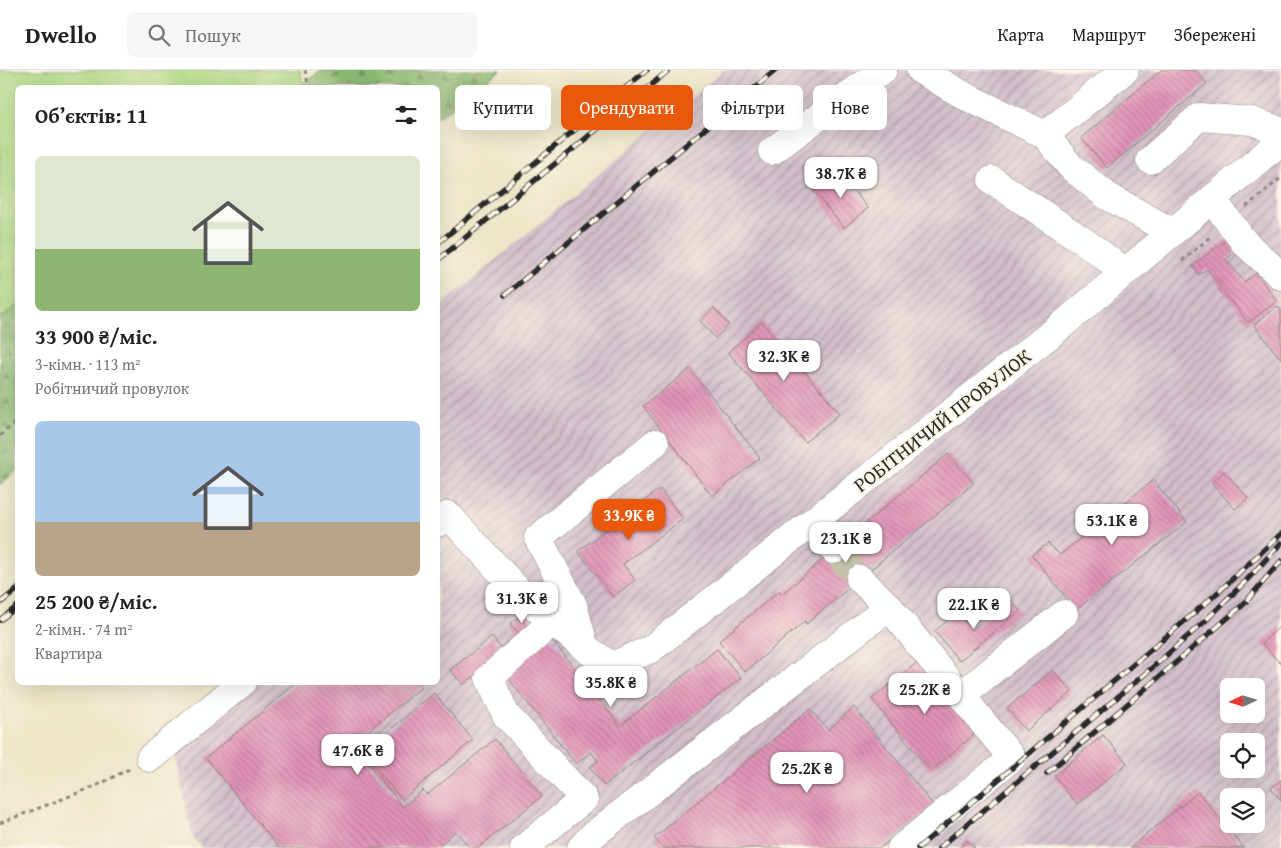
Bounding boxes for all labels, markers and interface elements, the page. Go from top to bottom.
search box [127,12,477,57]
text: Dwello [25,17,97,52]
icon: search [145,21,173,49]
text: Пошук [185,21,241,49]
text: Карта [998,21,1044,48]
text: Маршрут [1072,21,1146,48]
text: Збережені [1174,21,1256,48]
chip: Купити [455,85,551,130]
chip: Орендувати [561,85,693,130]
chip: Фільтри [703,85,803,130]
chip: Нове [813,85,887,130]
text: Об’єктів: 11 [35,100,148,131]
icon: filters [392,101,420,129]
pin: 38.7K ₴ [795,156,887,199]
text: 38.7K ₴ [815,161,867,185]
icon: home [183,188,273,278]
text: 33 900 ₴/міс. [35,321,158,352]
pin: 32.3K ₴ [738,340,830,382]
street label: РОБІТНИЧИЙ ПРОВУЛОК [847,341,1038,499]
text: 32.3K ₴ [758,344,810,368]
text: 3-кімн. · 113 m² [35,352,140,376]
text: Робітничий провулок [35,376,189,400]
icon: home [183,453,273,543]
pin: 33.9K ₴ [583,498,675,541]
text: 33.9K ₴ [603,503,655,527]
pin: 53.1K ₴ [1066,504,1158,546]
text: 53.1K ₴ [1086,508,1138,532]
pin: 23.1K ₴ [800,522,892,564]
text: 23.1K ₴ [820,526,872,550]
pin: 31.3K ₴ [476,582,568,624]
text: 25 200 ₴/міс. [35,586,158,617]
text: 31.3K ₴ [496,586,548,610]
pin: 22.1K ₴ [928,588,1020,630]
text: 22.1K ₴ [948,592,1000,616]
text: 2-кімн. · 74 m² [35,617,133,641]
text: Квартира [35,641,102,665]
pin: 35.8K ₴ [565,666,657,708]
text: 35.8K ₴ [585,670,637,694]
pin: 25.2K ₴ [879,672,971,715]
text: 25.2K ₴ [899,677,951,701]
north arrow [1220,678,1265,722]
map controls [1220,678,1265,833]
button: locate [1220,733,1265,778]
pin: 47.6K ₴ [312,734,404,776]
text: 47.6K ₴ [332,738,384,762]
pin: 25.2K ₴ [761,752,853,794]
text: 25.2K ₴ [781,756,833,780]
button: layers [1220,788,1265,833]

